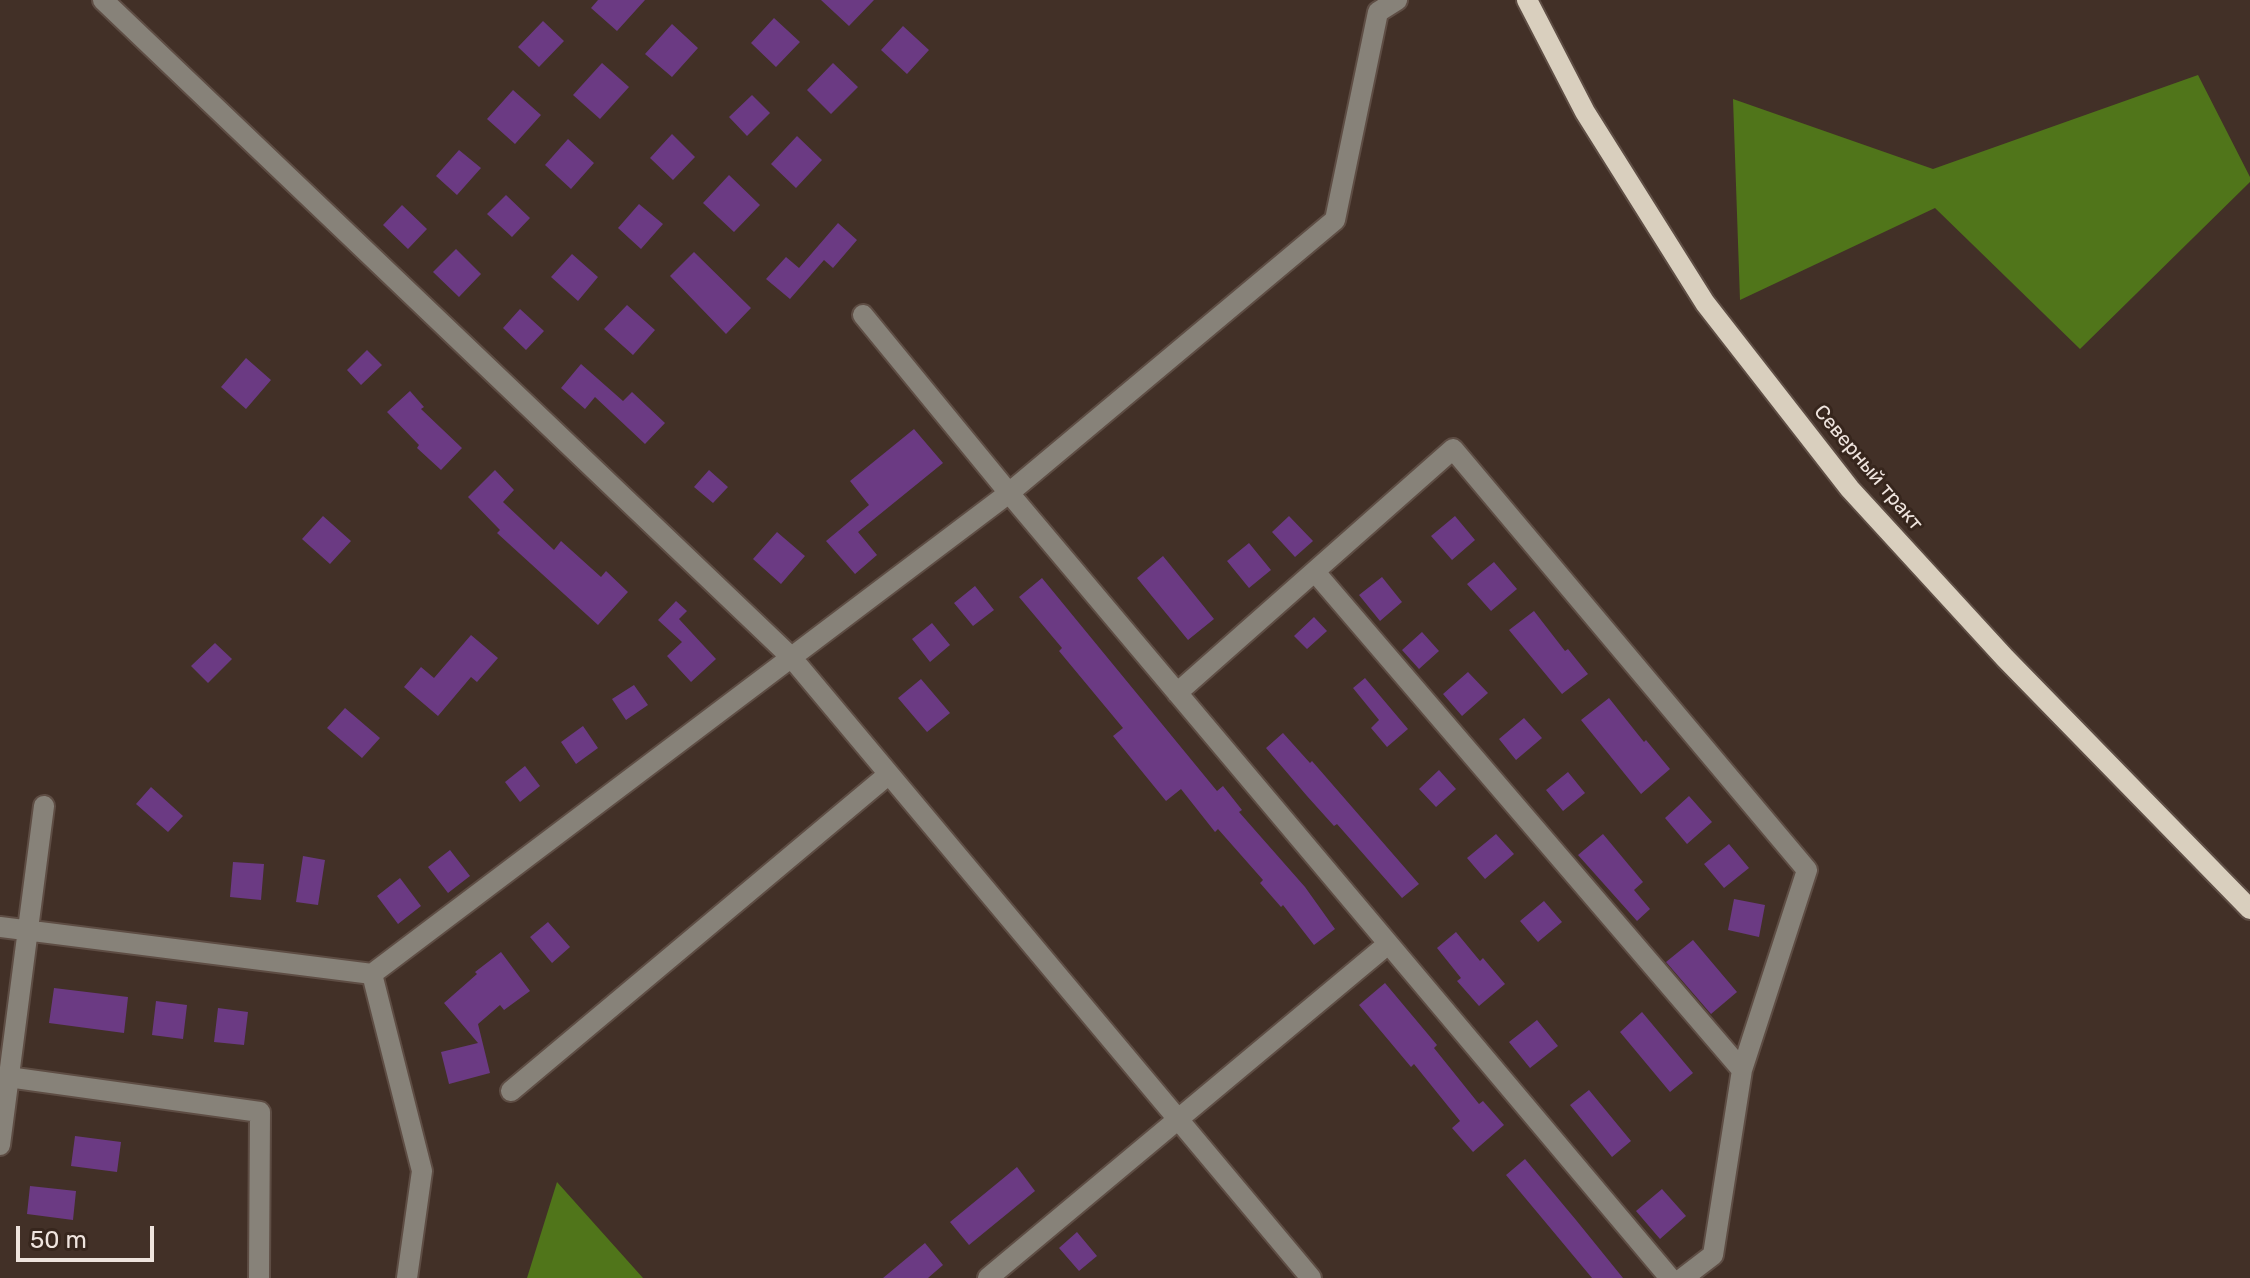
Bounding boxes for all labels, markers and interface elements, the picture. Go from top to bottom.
street label: Северный тракт [1809,400,1927,536]
scale bar [20,1210,158,1260]
text: 50 m [30,1226,87,1254]

